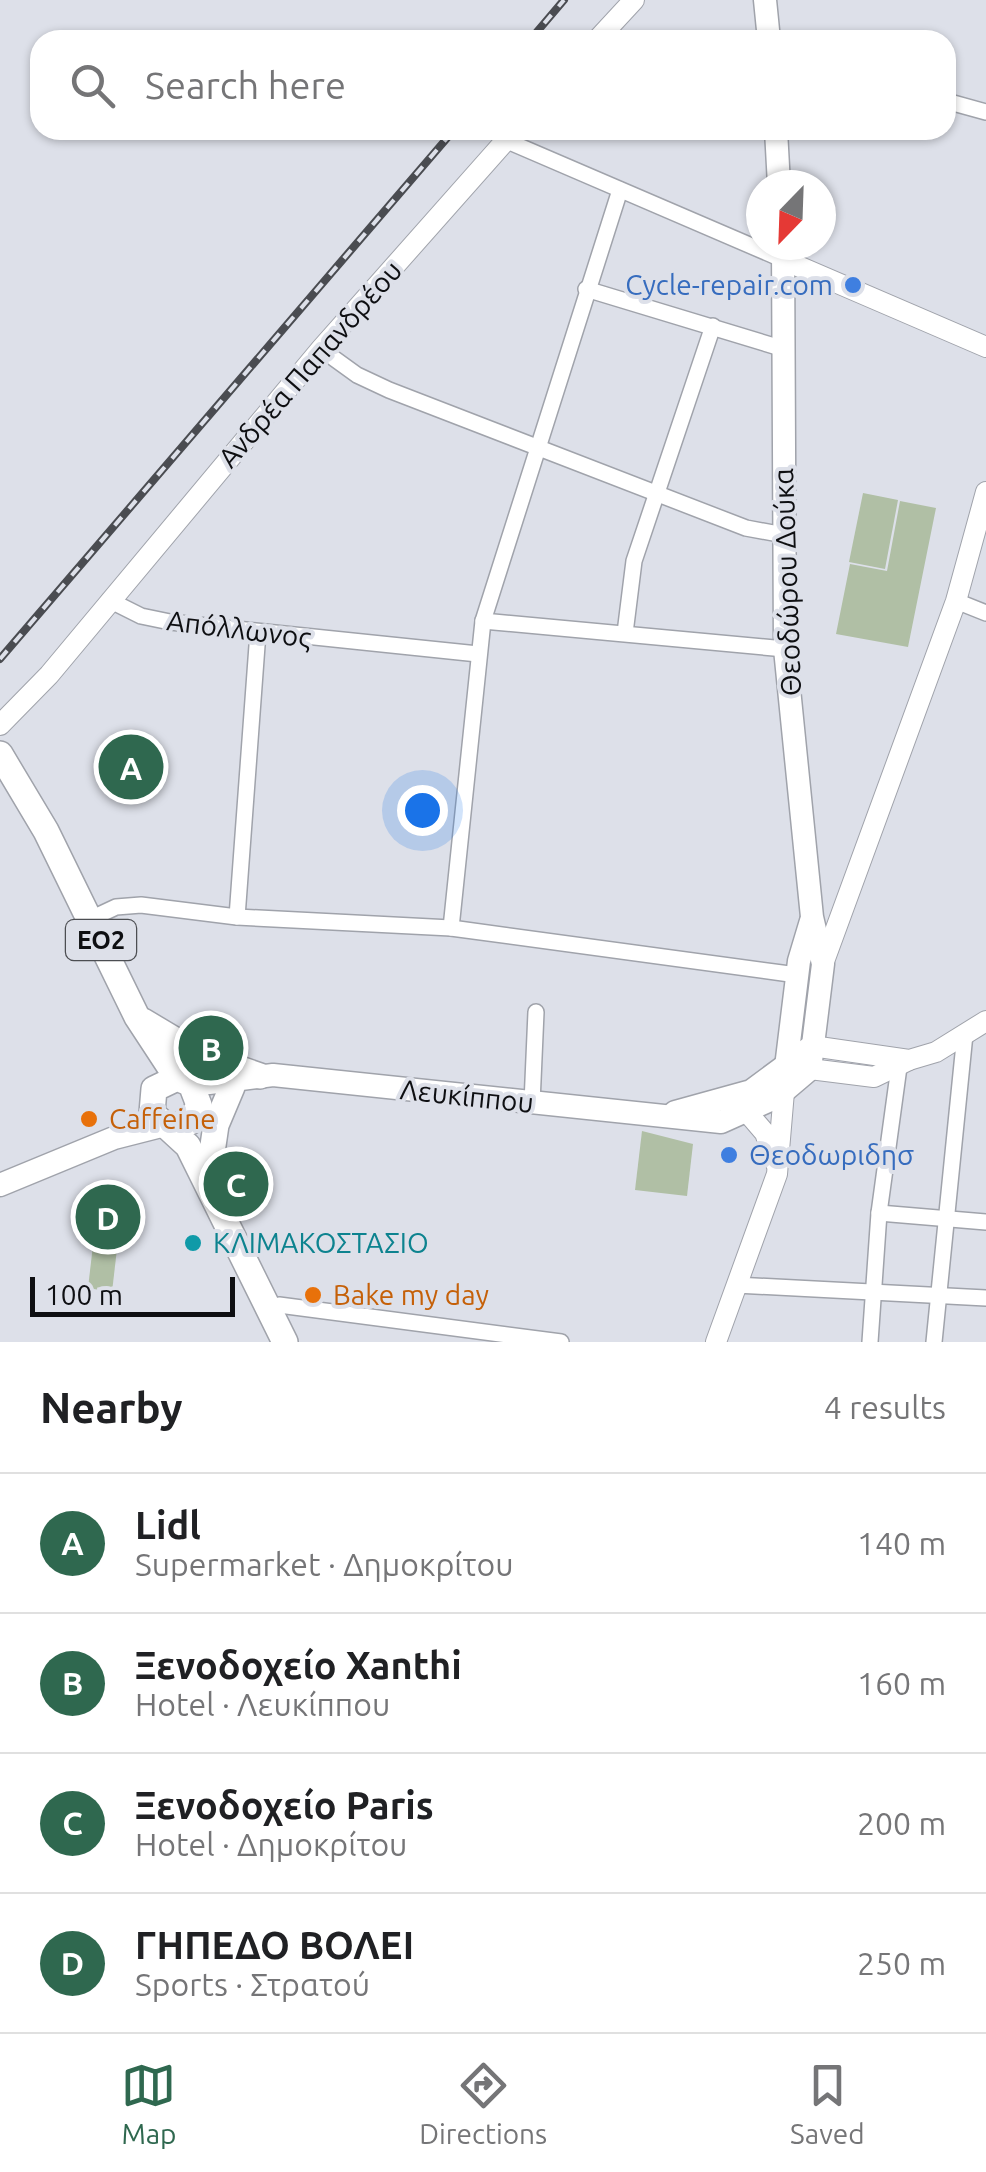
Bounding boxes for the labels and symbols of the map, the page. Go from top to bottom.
north arrow [746,170,836,260]
street label: Ανδρέα Παπανδρέου [212,254,408,473]
place label: Cycle-repair.com [625,269,833,300]
marker: Cycle-repair.com [842,274,864,296]
street label: Θεοδώρου Δούκα [767,467,806,697]
street label: Απόλλωνος [165,604,313,654]
pin: A [98,730,164,804]
your location [397,785,448,836]
road number: ΕΟ2 [66,920,136,960]
pin: B [178,1010,244,1086]
street label: Λευκίππου [399,1073,535,1118]
place label: Caffeine [109,1103,216,1134]
marker: Caffeine [78,1108,100,1130]
place label: Θεοδωριδησ [749,1139,914,1170]
marker: Θεοδωριδησ [718,1144,740,1166]
pin: C [204,1146,268,1222]
pin: D [76,1180,140,1254]
place label: ΚΛΙΜΑΚΟΣΤΑΣΙΟ [213,1227,429,1258]
marker: ΚΛΙΜΑΚΟΣΤΑΣΙΟ [182,1232,204,1254]
scale bar [30,1272,235,1316]
place label: Bake my day [333,1279,489,1310]
marker: Bake my day [302,1284,324,1306]

